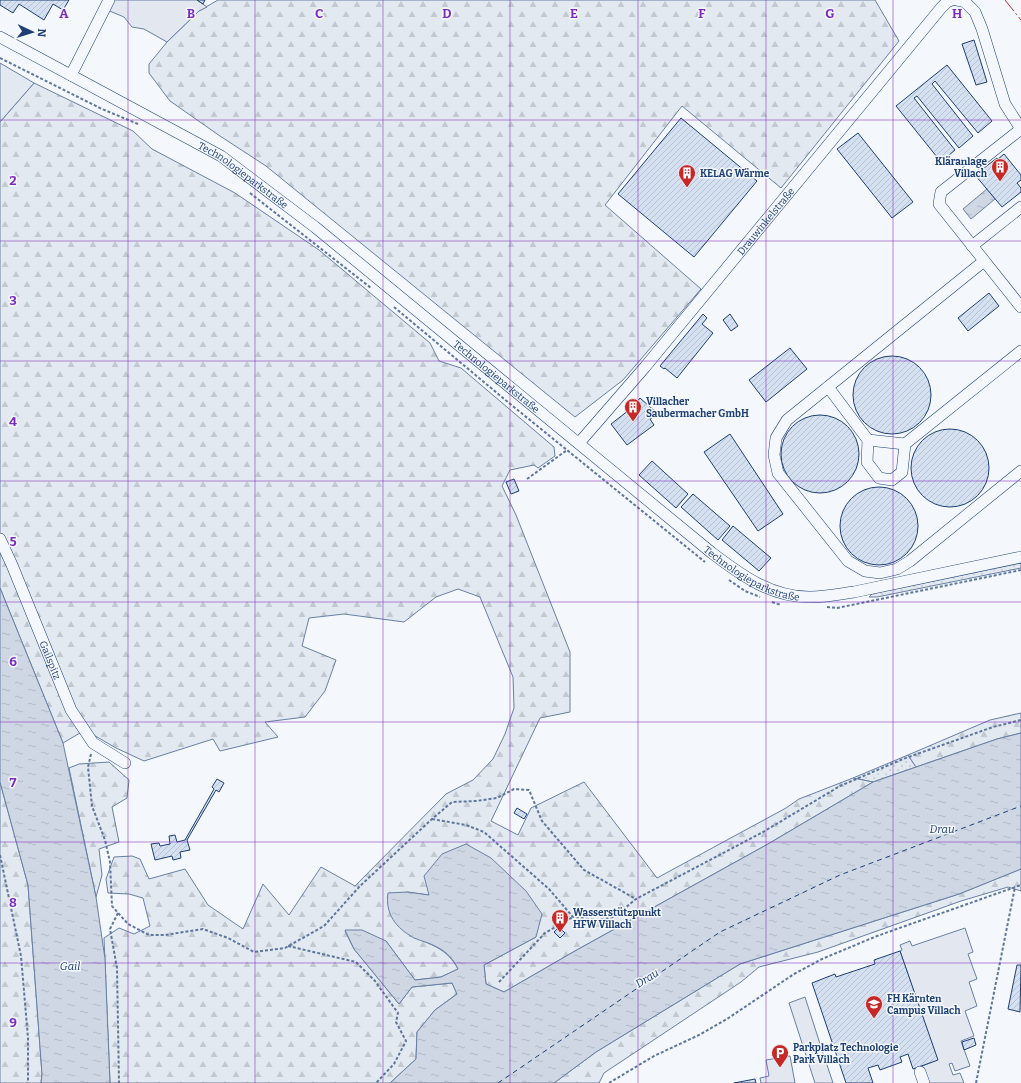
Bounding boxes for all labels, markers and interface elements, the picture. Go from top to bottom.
text: A [59,6,69,21]
text: B [187,6,195,21]
text: C [315,6,323,21]
text: D [442,6,452,21]
text: E [570,6,578,21]
text: F [698,6,706,21]
text: G [825,6,835,21]
text: H [952,6,962,21]
north arrow [12,12,52,52]
text: N [35,28,48,38]
street label: Technologieparkstraße [196,140,290,212]
place label: Kläranlage Villach [935,156,988,180]
building icon: Kläranlage Villach [990,157,1010,182]
building icon: KELAG Wärme [677,163,697,188]
place label: KELAG Wärme [700,168,770,180]
text: 2 [9,173,17,188]
street label: Drauwinkelstraße [735,185,797,258]
text: 3 [9,293,17,308]
street label: Technologieparkstraße [451,338,542,416]
place label: Villacher Saubermacher GmbH [646,396,749,420]
building icon: Villacher Saubermacher GmbH [623,397,643,422]
text: 4 [9,414,17,429]
text: 5 [9,534,17,549]
street label: Technologieparkstraße [701,544,800,604]
street label: Gailspitz [36,639,63,682]
text: 6 [9,654,17,669]
text: 7 [10,775,17,790]
water label: Drau [929,823,955,836]
text: 8 [9,895,17,910]
place label: Wasserstützpunkt HFW Villach [573,907,661,931]
building icon: Wasserstützpunkt HFW Villach [550,908,570,933]
water label: Gail [60,960,80,973]
water label: Drau [633,966,661,991]
place label: FH Kärnten Campus Villach [887,993,961,1017]
school or university icon: FH Kärnten Campus Villach [864,994,884,1019]
text: 9 [9,1015,17,1030]
place label: Parkplatz Technologie Park Villach [793,1042,899,1066]
parking icon: Parkplatz Technologie Park Villach [770,1043,790,1068]

